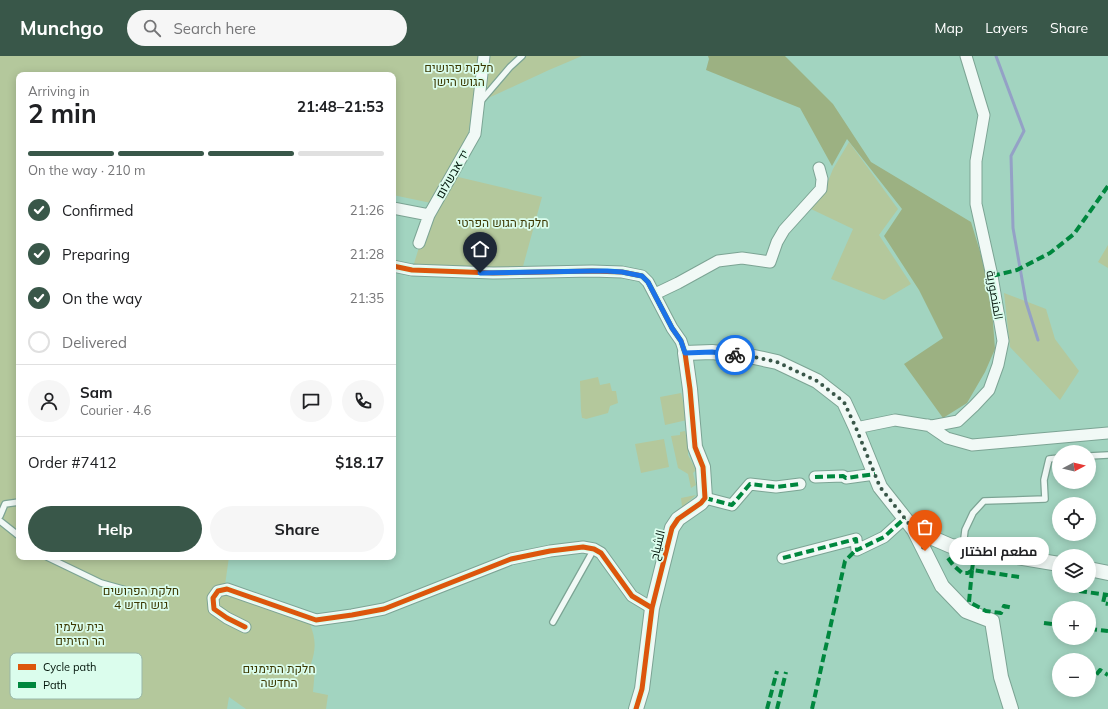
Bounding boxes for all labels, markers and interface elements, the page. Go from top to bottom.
search box [127,10,407,46]
text: Munchgo [20,16,103,40]
icon: search [141,17,163,39]
text: Search here [173,19,256,38]
text: Map [934,19,963,37]
text: Layers [985,19,1028,37]
text: Share [1050,19,1088,37]
park label: חלקת פרושים הגוש הישן [424,60,494,89]
text: Arriving in [28,83,90,99]
text: 2 min [28,97,97,130]
text: 21:48–21:53 [297,97,384,116]
street label: יד אבשלום [432,147,472,201]
text: On the way · 210 m [28,162,145,178]
icon: check [28,199,50,221]
text: Confirmed [62,201,133,220]
text: 21:26 [350,202,384,218]
park label: חלקת הגוש הפרטי [458,215,548,230]
pin [463,232,497,273]
icon: home [469,238,491,260]
icon: check [28,243,50,265]
text: Preparing [62,245,130,264]
text: 21:28 [350,246,384,262]
street label: المنصورية [983,269,1007,321]
icon: check [28,287,50,309]
text: On the way [62,289,142,308]
text: 21:35 [350,290,384,306]
text: Delivered [62,333,127,352]
courier [715,335,755,375]
icon: bike [724,344,746,366]
button: person [28,380,70,422]
button: chat [290,380,332,422]
button: phone [342,380,384,422]
text: Sam [80,383,112,402]
text: Courier · 4.6 [80,402,151,418]
north arrow [1052,445,1096,489]
map controls [1052,445,1096,697]
text: Order #7412 [28,453,116,472]
text: $18.17 [335,453,384,472]
button: locate [1052,497,1096,541]
button: Help [28,506,202,552]
button: Share [210,506,384,552]
pin [908,510,942,551]
icon: bag [914,516,936,538]
street label: الشياح [646,528,669,562]
callout: مطعم اطختار [949,537,1049,565]
text: مطعم اطختار [961,543,1037,559]
button: layers [1052,549,1096,593]
park label: חלקת הפרושים גוש חדש 4 [103,583,179,612]
button: + [1052,601,1096,645]
park label: בית עלמין הר הזיתים [55,619,105,648]
legend [10,653,142,699]
button: − [1052,653,1096,697]
text: Cycle path [43,660,96,674]
park label: חלקת התימנים החדשה [243,661,315,690]
text: Path [43,678,67,692]

